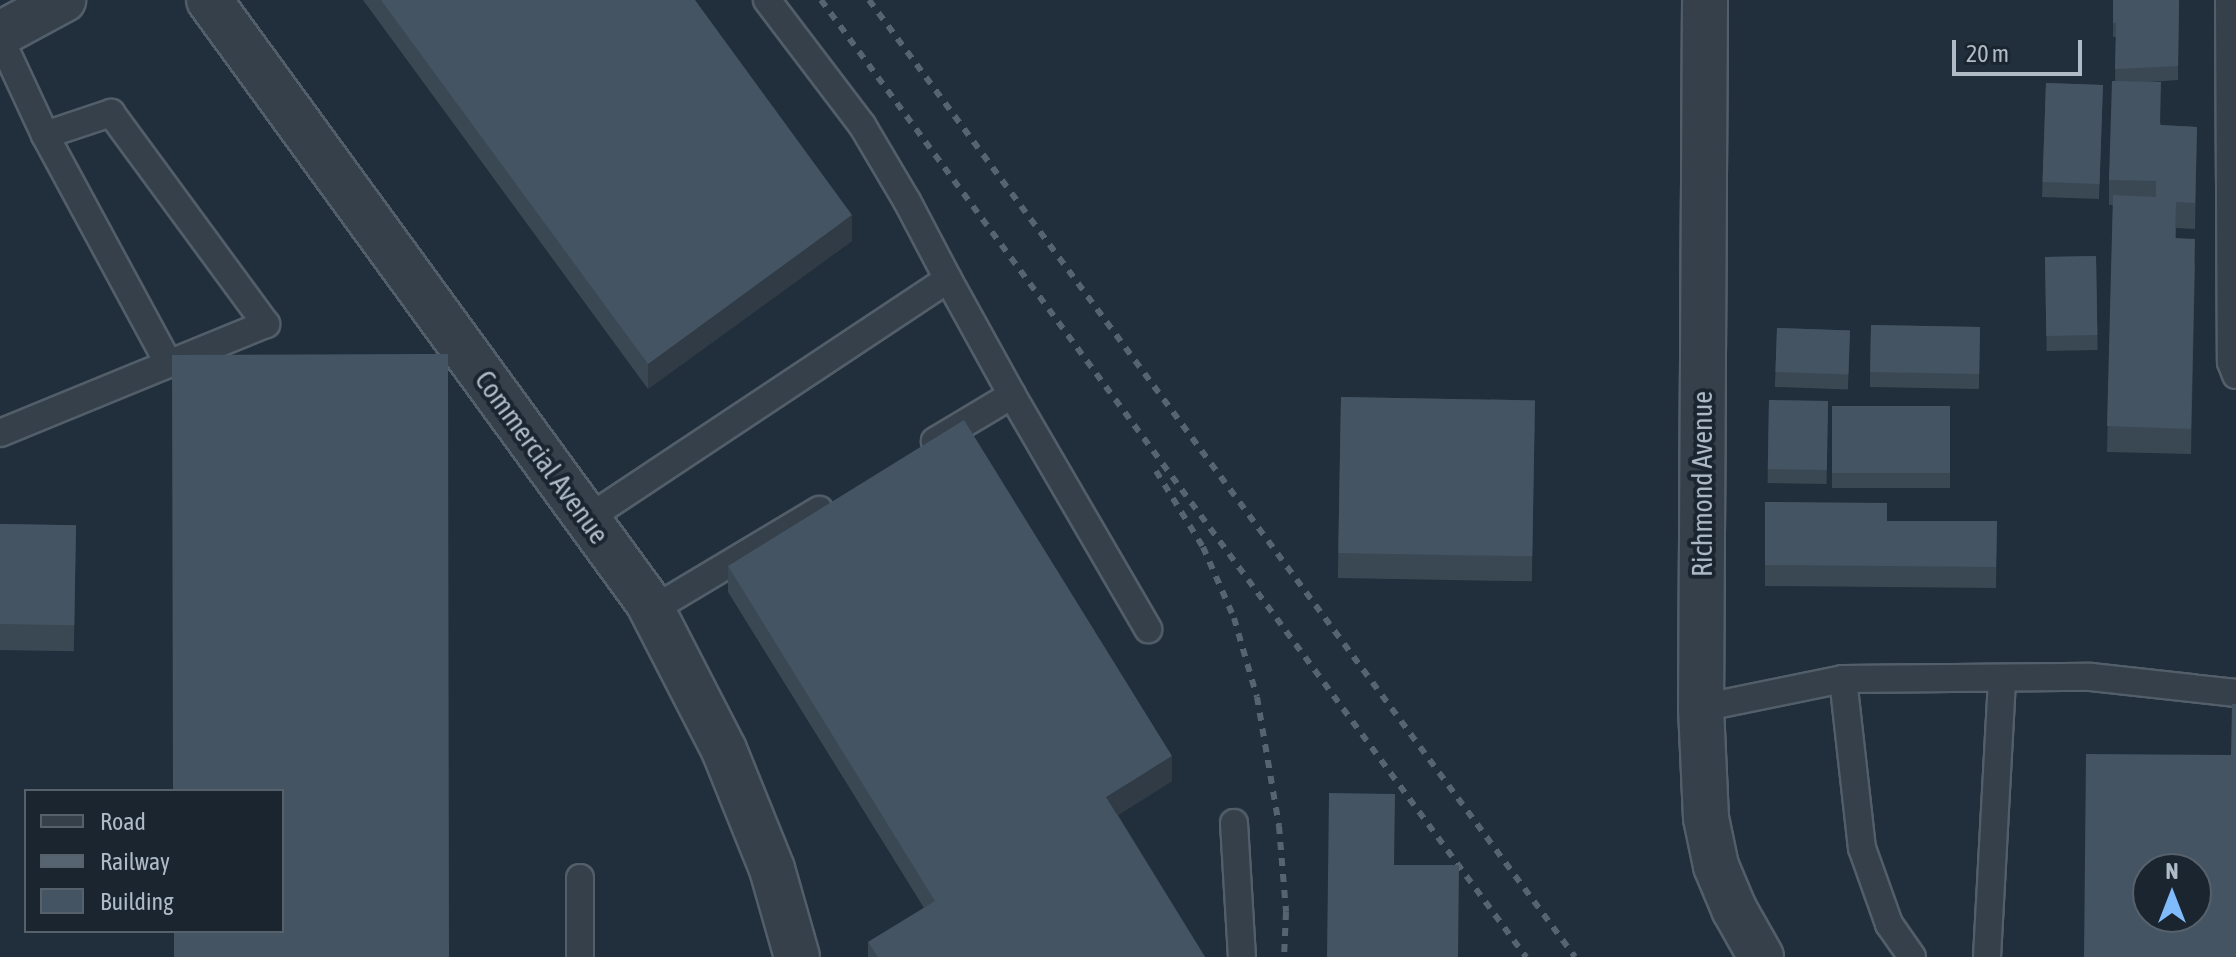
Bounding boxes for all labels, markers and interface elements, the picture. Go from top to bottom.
scale bar [1956,24,2086,74]
text: 20 m [1966,40,2009,67]
street label: Commercial Avenue [468,364,616,550]
street label: Richmond Avenue [1685,391,1719,577]
legend [24,789,284,933]
text: Road [100,808,146,835]
text: Railway [100,848,170,875]
north arrow [2132,853,2212,933]
text: N [2166,858,2178,884]
text: Building [100,888,173,915]

